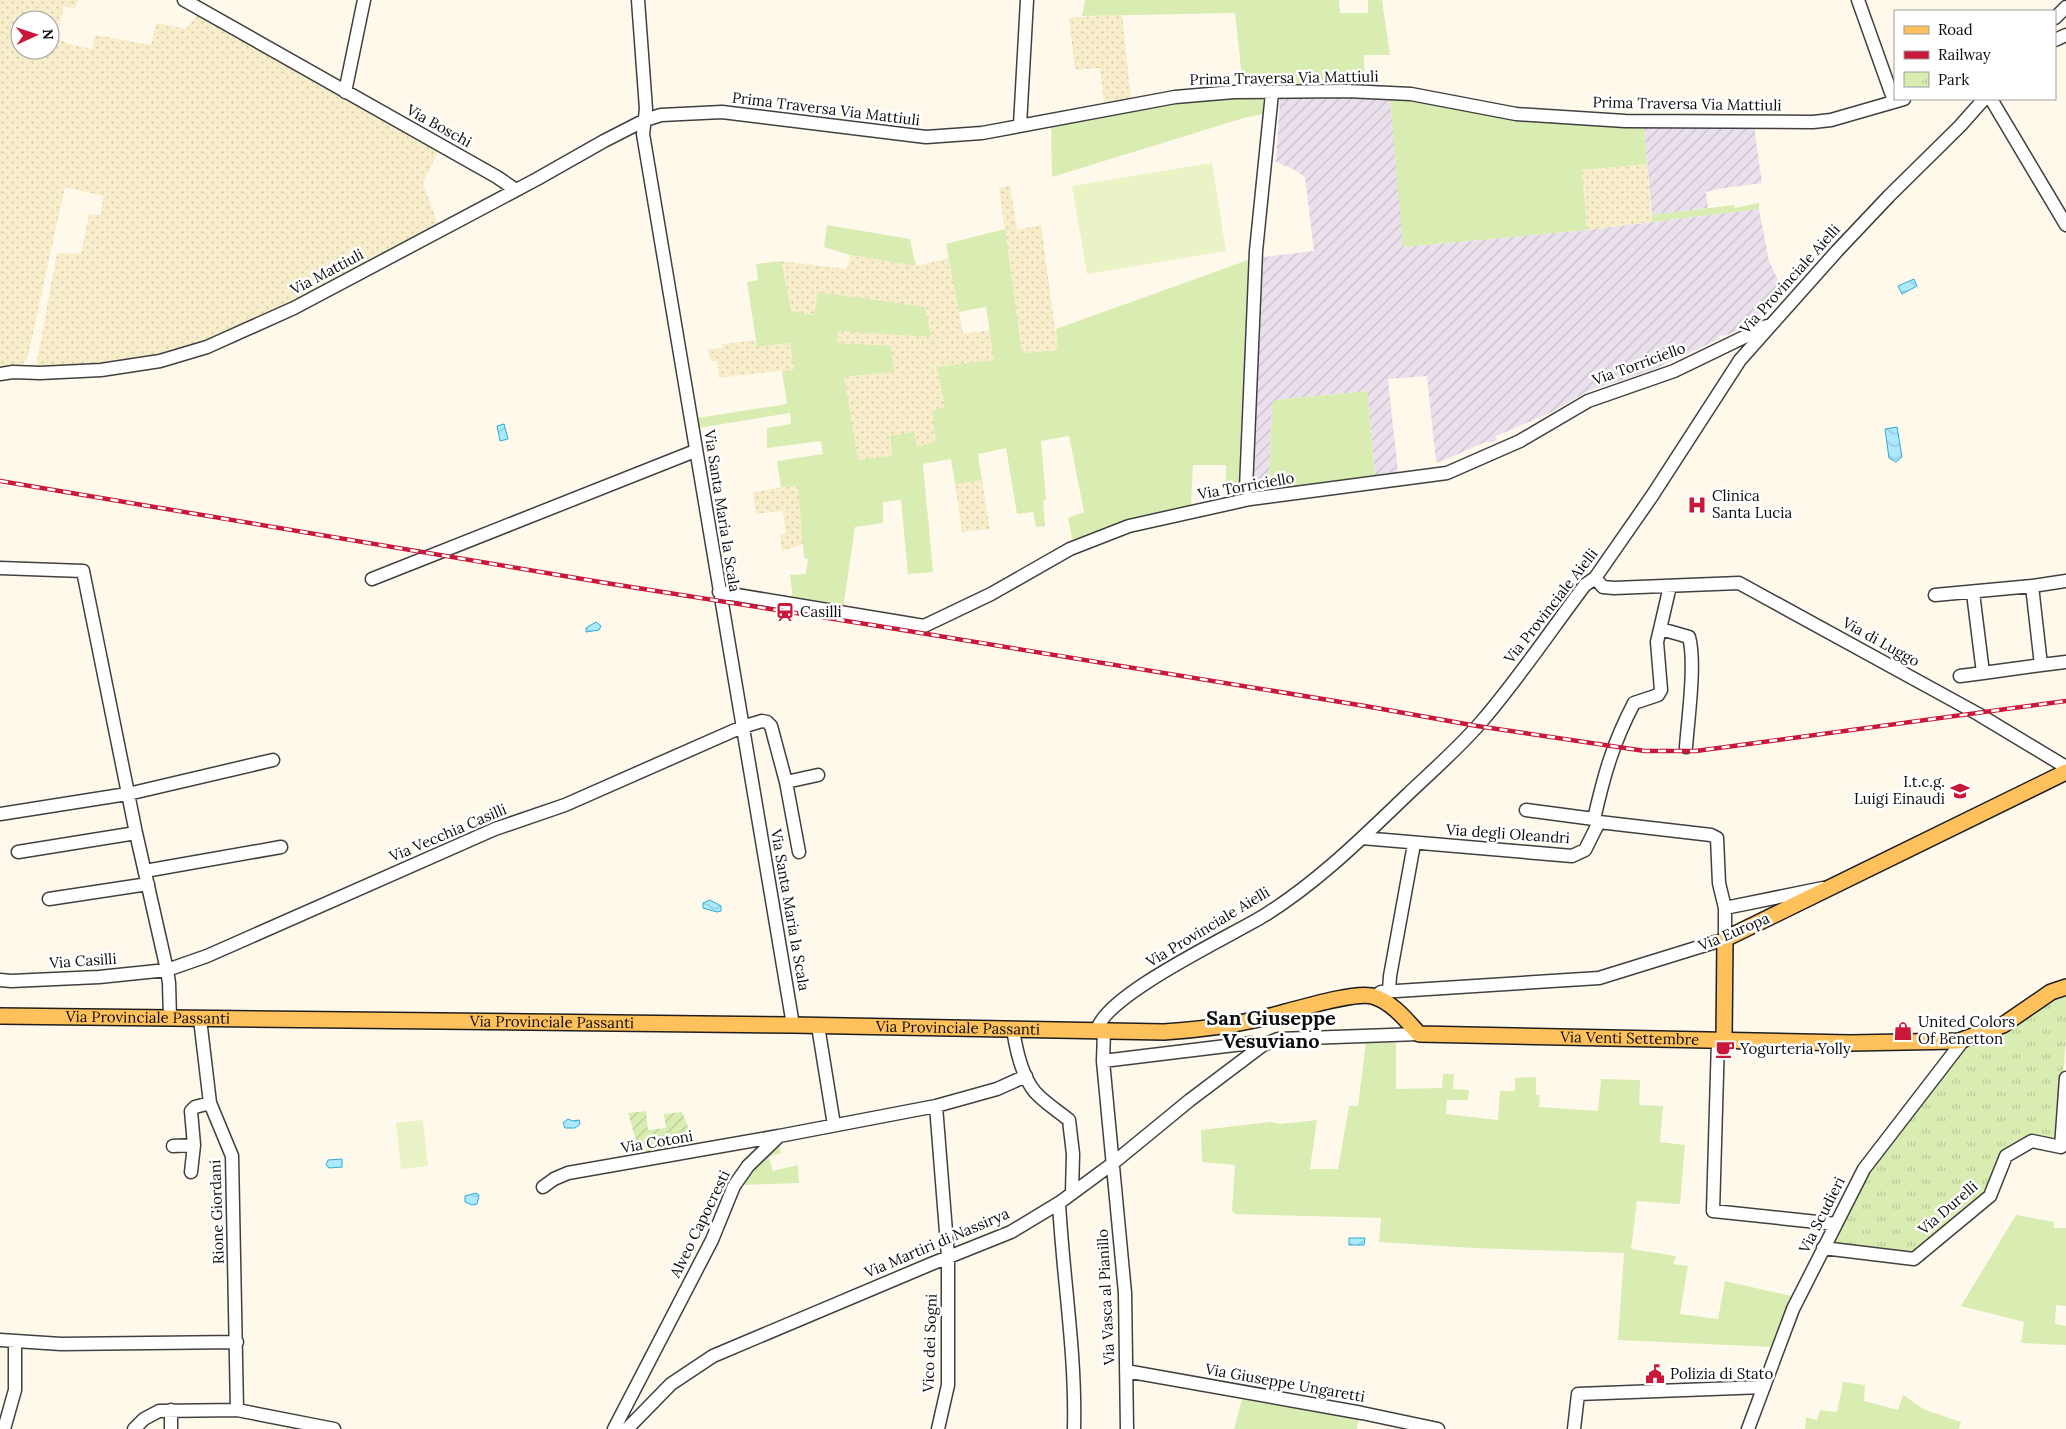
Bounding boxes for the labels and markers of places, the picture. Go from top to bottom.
place label: Clinica Santa Lucia [1712,486,1793,522]
hospital icon: Clinica Santa Lucia [1686,494,1708,516]
station icon: Casilli [774,601,796,623]
place label: Casilli [800,602,842,621]
place label: I.t.c.g. Luigi Einaudi [1854,772,1945,808]
school or university icon: I.t.c.g. Luigi Einaudi [1949,780,1971,802]
place label: United Colors Of Benetton [1918,1012,2015,1048]
shop icon: United Colors Of Benetton [1892,1020,1914,1042]
cafe icon: Yogurteria Yolly [1714,1038,1736,1060]
place label: Yogurteria Yolly [1739,1039,1851,1058]
public building icon: Polizia di Stato [1644,1363,1666,1385]
place label: Polizia di Stato [1670,1364,1773,1383]

